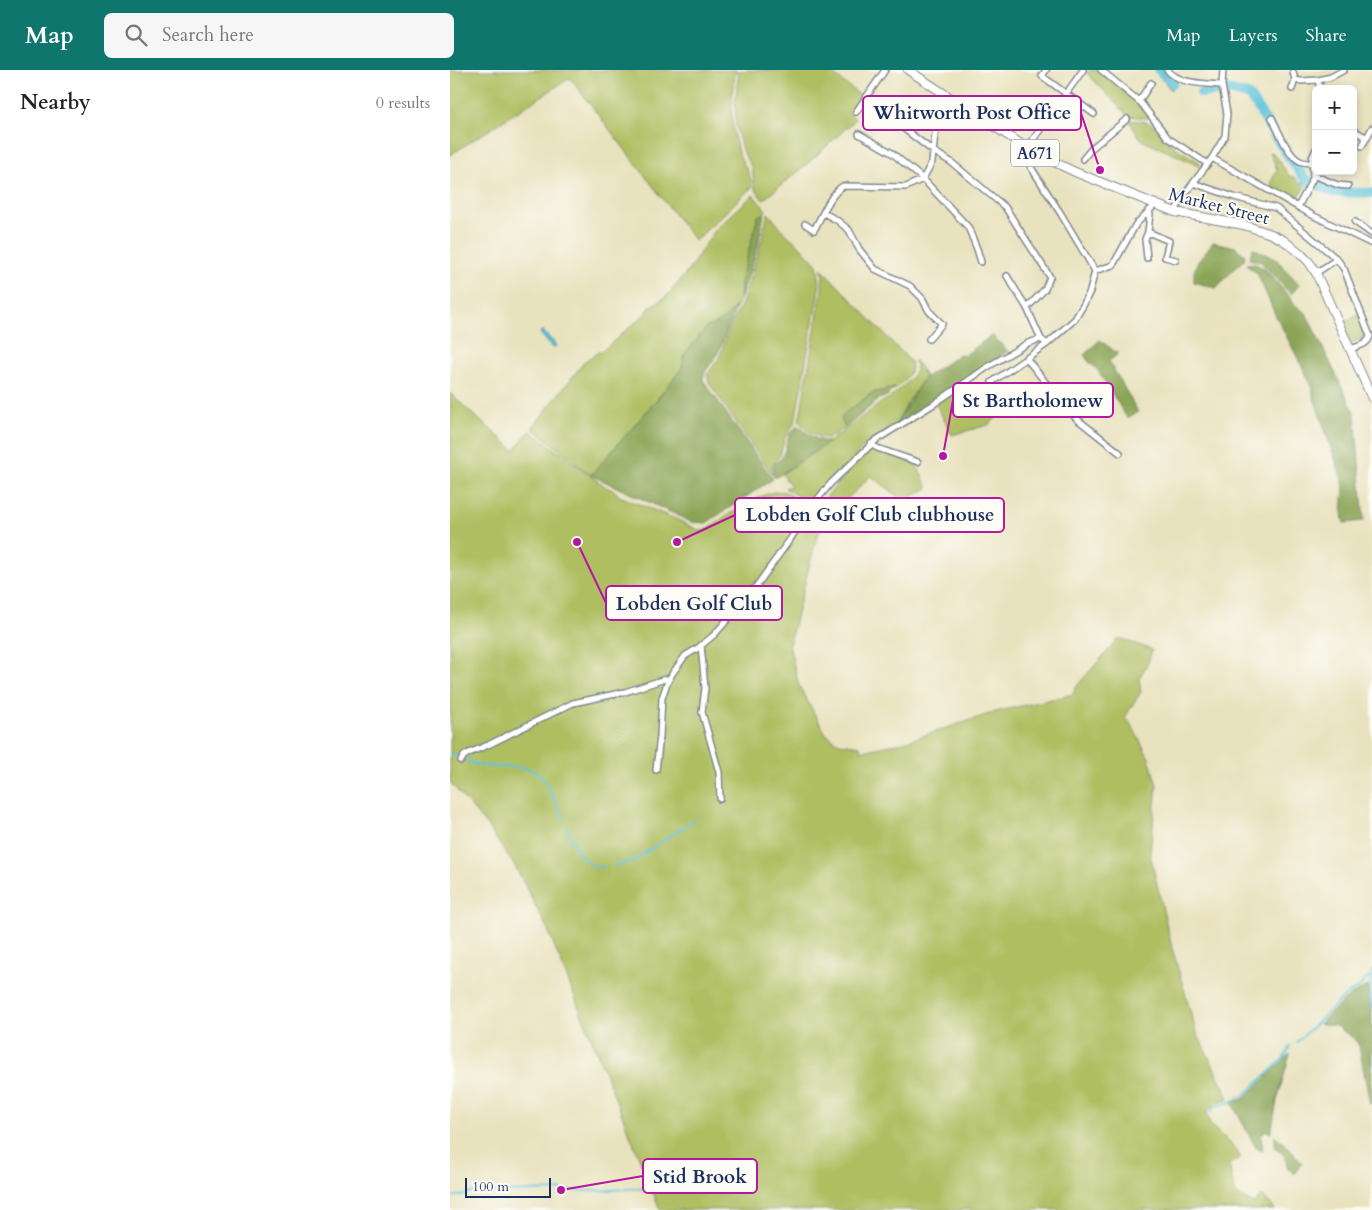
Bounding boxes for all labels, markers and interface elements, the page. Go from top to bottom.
search box [104,13,454,58]
text: Map [25,19,74,52]
icon: search [122,21,150,49]
text: Search here [162,22,254,48]
text: Map [1166,23,1201,48]
text: Layers [1229,23,1278,48]
text: Share [1306,23,1347,48]
map controls [1312,85,1357,175]
button: + [1312,85,1357,130]
text: Nearby [20,88,91,117]
text: 0 results [376,92,430,114]
callout: Whitworth Post Office [863,96,1081,130]
text: Whitworth Post Office [872,100,1071,126]
button: − [1312,130,1357,175]
road number: A671 [1011,140,1059,166]
street label: Market Street [1166,182,1272,231]
callout: St Bartholomew [953,383,1113,417]
text: St Bartholomew [963,388,1103,414]
callout: Lobden Golf Club clubhouse [735,498,1004,532]
text: Lobden Golf Club clubhouse [746,502,994,528]
callout: Lobden Golf Club [606,586,782,620]
text: Lobden Golf Club [616,591,772,617]
callout: Stid Brook [643,1159,757,1193]
text: Stid Brook [653,1164,747,1190]
scale bar [465,1175,551,1198]
text: 100 m [472,1177,509,1196]

